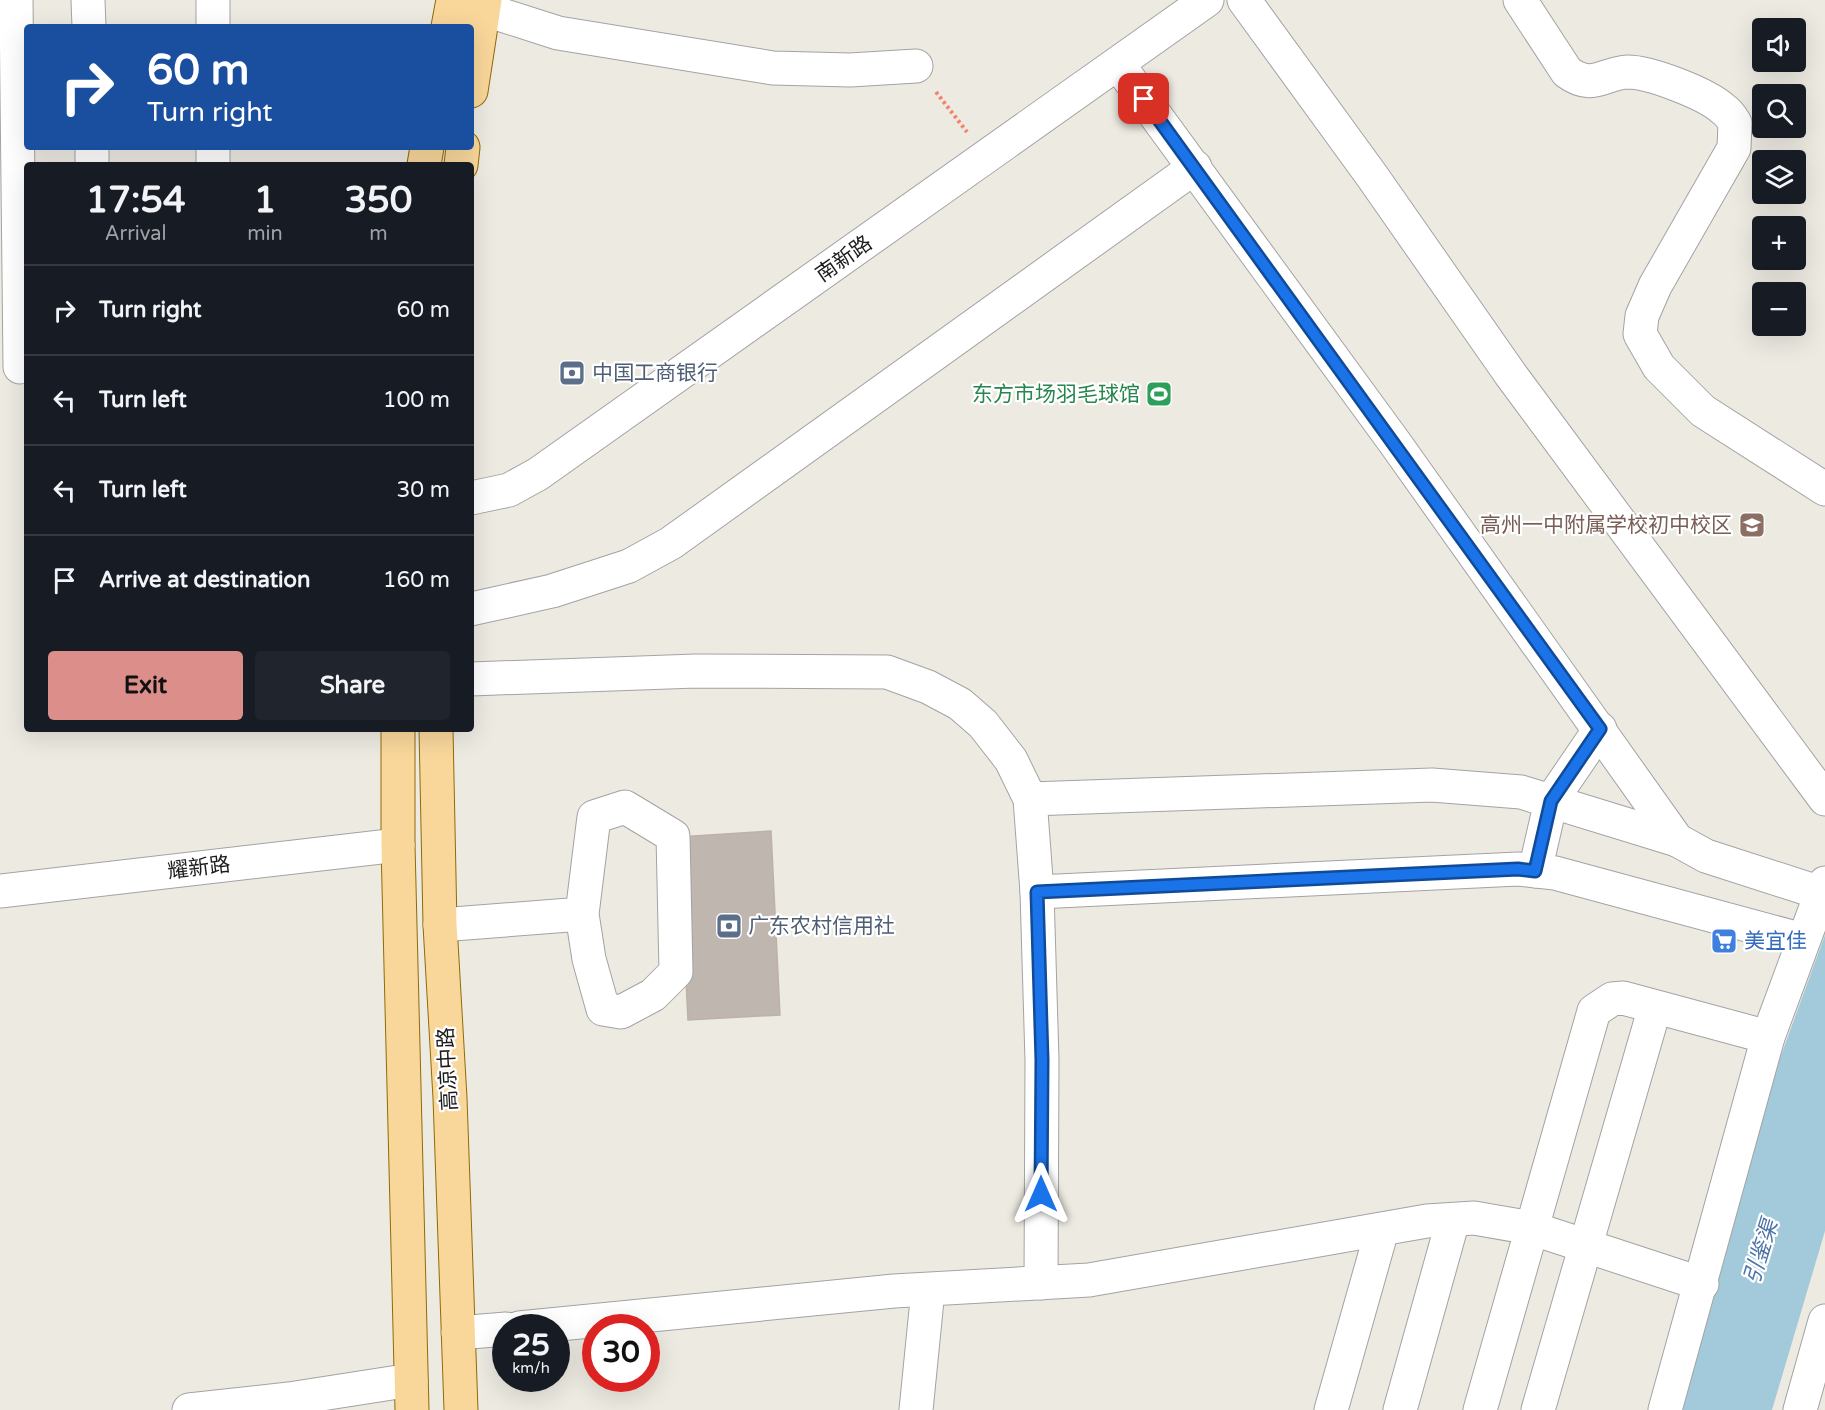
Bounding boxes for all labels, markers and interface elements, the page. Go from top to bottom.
map controls [1752,18,1806,336]
button: sound [1752,18,1806,72]
text: 60 m [147,45,249,96]
icon: right [48,48,126,126]
pin [1118,73,1169,124]
icon: arrive [1127,82,1160,115]
button: search [1752,84,1806,138]
text: Turn right [147,96,273,129]
button: layers [1752,150,1806,204]
text: 17:54 [86,179,186,222]
text: 1 [254,179,276,222]
text: 350 [344,179,412,222]
button: + [1752,216,1806,270]
text: Arrival [105,222,167,246]
text: min [247,222,283,246]
text: m [369,222,388,246]
street label: 南新路 [811,231,877,287]
button: − [1752,282,1806,336]
icon: right [48,294,81,327]
text: Turn right [99,297,201,323]
text: 60 m [396,297,450,323]
bank icon: 中国工商银行 [557,358,587,388]
place label: 中国工商银行 [592,361,718,386]
sports icon: 东方市场羽毛球馆 [1144,379,1174,409]
place label: 东方市场羽毛球馆 [972,382,1140,407]
icon: left [48,384,81,417]
text: Turn left [99,387,187,413]
text: 100 m [383,387,450,413]
icon: left [48,474,81,507]
text: Turn left [99,477,187,503]
text: 30 m [396,477,450,503]
school or university icon: 高州一中附属学校初中校区 [1737,510,1767,540]
place label: 高州一中附属学校初中校区 [1480,513,1732,538]
icon: arrive [48,564,81,597]
text: Arrive at destination [99,567,310,593]
text: 160 m [383,567,450,593]
button: Exit [48,651,243,720]
button: Share [255,651,450,720]
street label: 耀新路 [166,852,232,884]
bank icon: 广东农村信用社 [714,911,744,941]
place label: 广东农村信用社 [748,914,895,939]
supermarket icon: 美宜佳 [1709,926,1739,956]
place label: 美宜佳 [1744,929,1807,954]
street label: 高凉中路 [433,1026,463,1112]
position arrow [1009,1162,1073,1226]
water label: 引鉴渠 [1739,1214,1784,1287]
speed limit sign: 30 [582,1314,660,1392]
text: 25 [512,1327,550,1364]
text: km/h [512,1359,550,1377]

